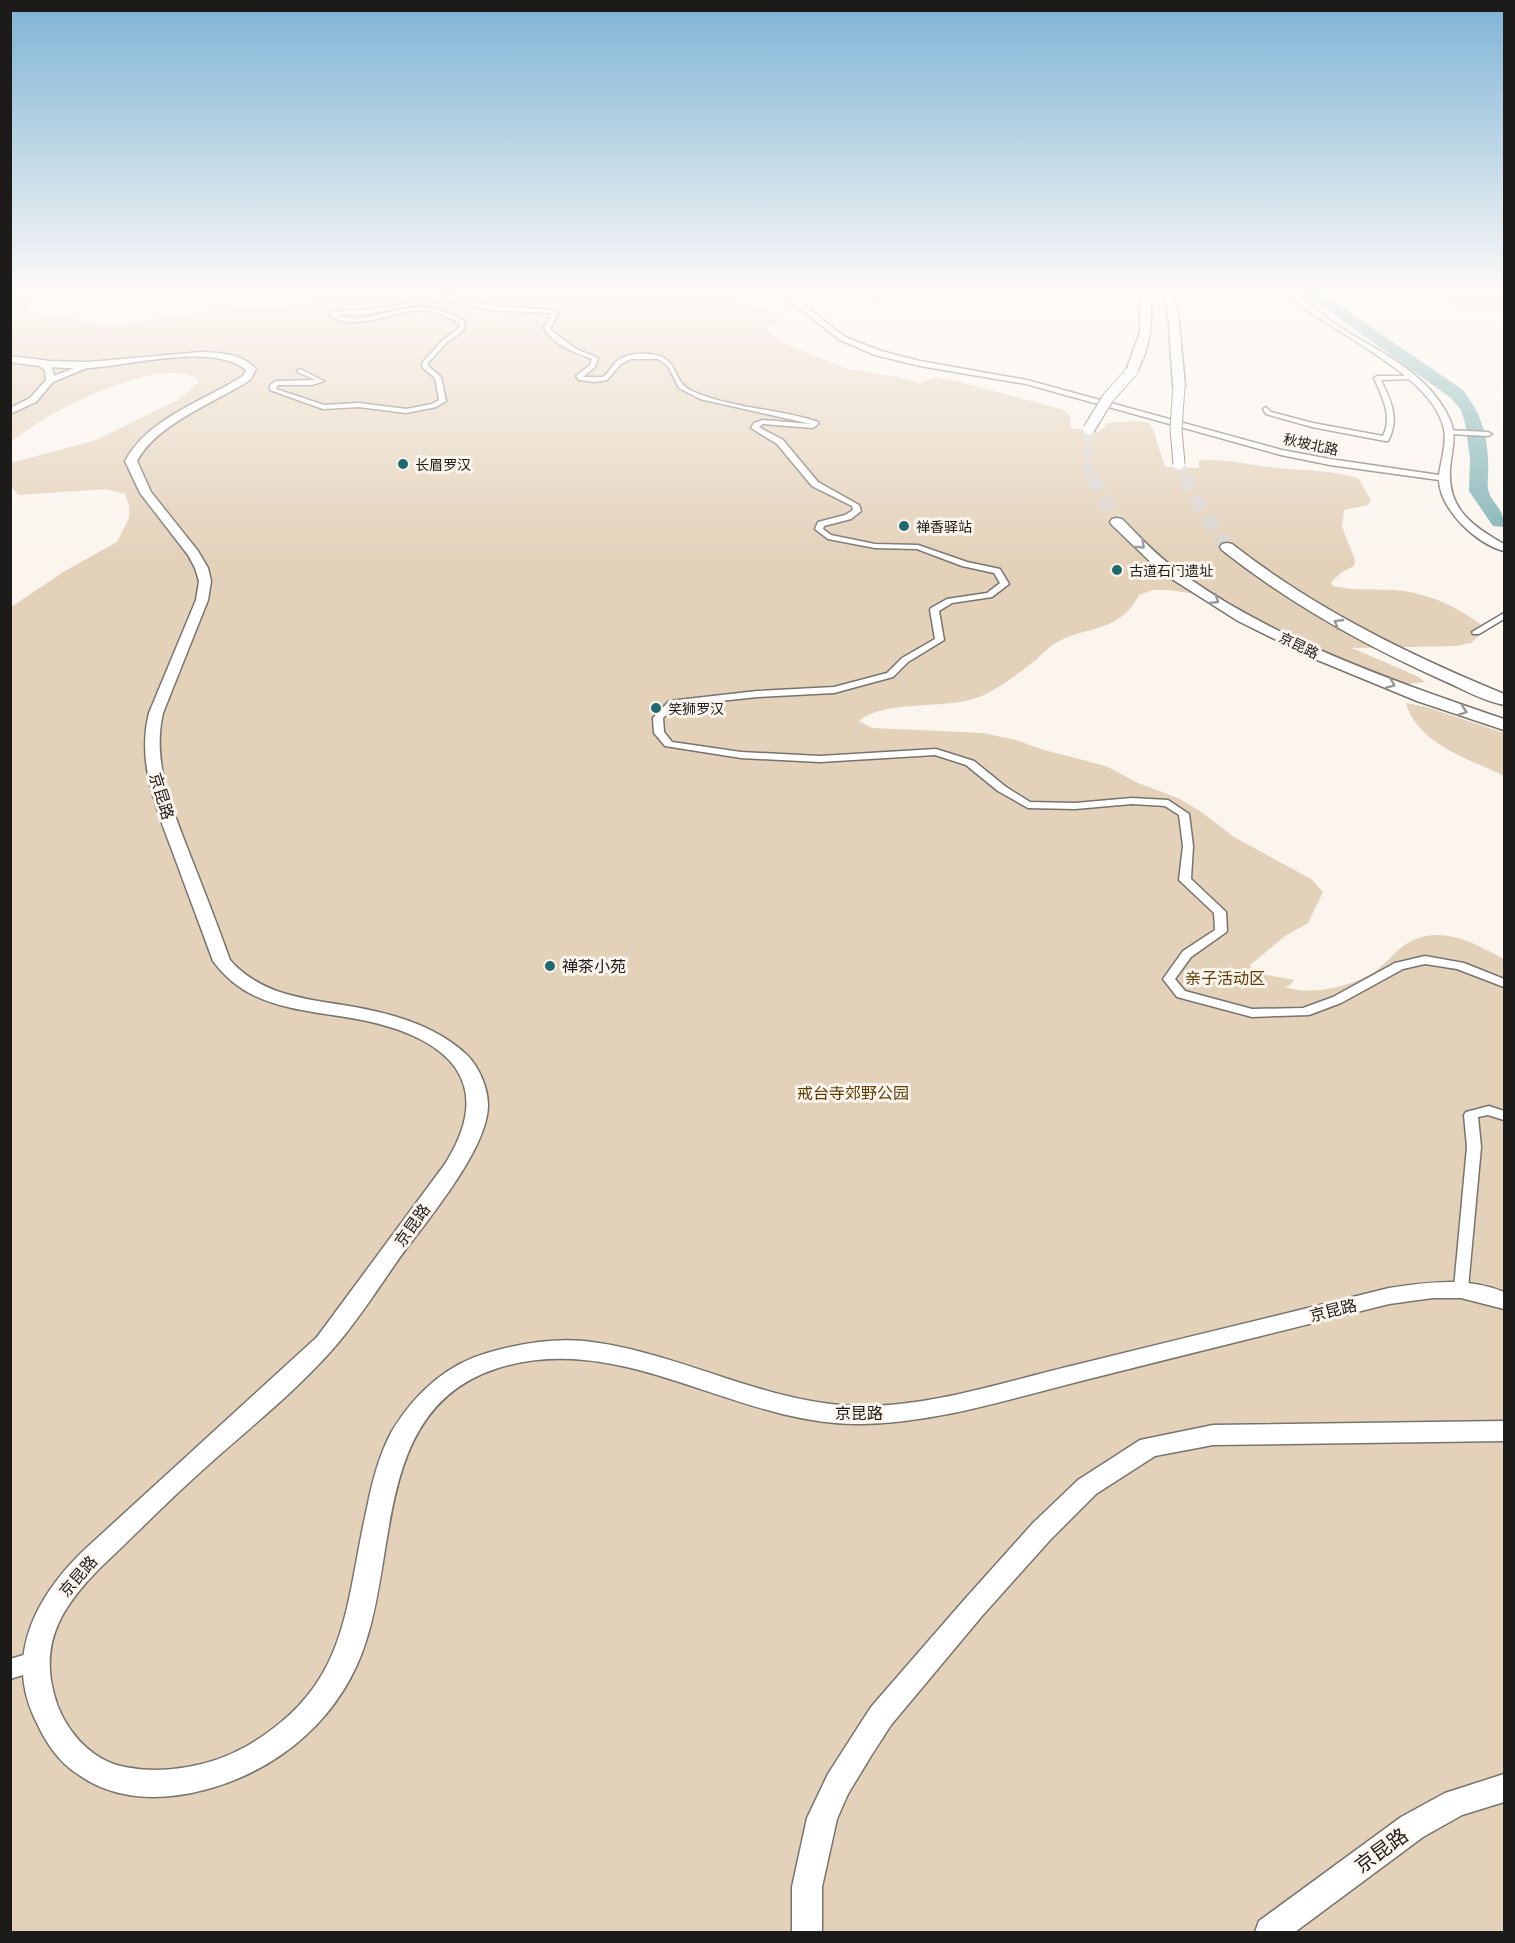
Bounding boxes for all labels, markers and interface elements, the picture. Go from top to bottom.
street label: 秋坡北路 [1282,429,1340,459]
place label: 长眉罗汉 [415,455,471,474]
marker: 长眉罗汉 [396,457,410,471]
place label: 禅香驿站 [916,517,972,536]
marker: 禅香驿站 [897,519,911,533]
one-way arrow [1134,538,1145,549]
place label: 古道石门遗址 [1129,561,1213,580]
marker: 古道石门遗址 [1110,563,1124,577]
one-way arrow [1209,593,1219,605]
one-way arrow [1333,619,1344,631]
street label: 京昆路 [1276,627,1322,663]
one-way arrow [1385,677,1396,689]
place label: 笑狮罗汉 [668,699,724,718]
marker: 笑狮罗汉 [649,701,663,715]
one-way arrow [1458,704,1468,717]
street label: 京昆路 [144,770,180,822]
place label: 禅茶小苑 [562,955,626,977]
marker: 禅茶小苑 [543,959,557,973]
park label: 亲子活动区 [1185,967,1265,989]
park label: 戒台寺郊野公园 [797,1082,909,1104]
street label: 京昆路 [389,1199,435,1251]
street label: 京昆路 [1307,1294,1359,1326]
street label: 京昆路 [835,1402,883,1424]
street label: 京昆路 [54,1551,102,1601]
street label: 京昆路 [1349,1821,1413,1879]

